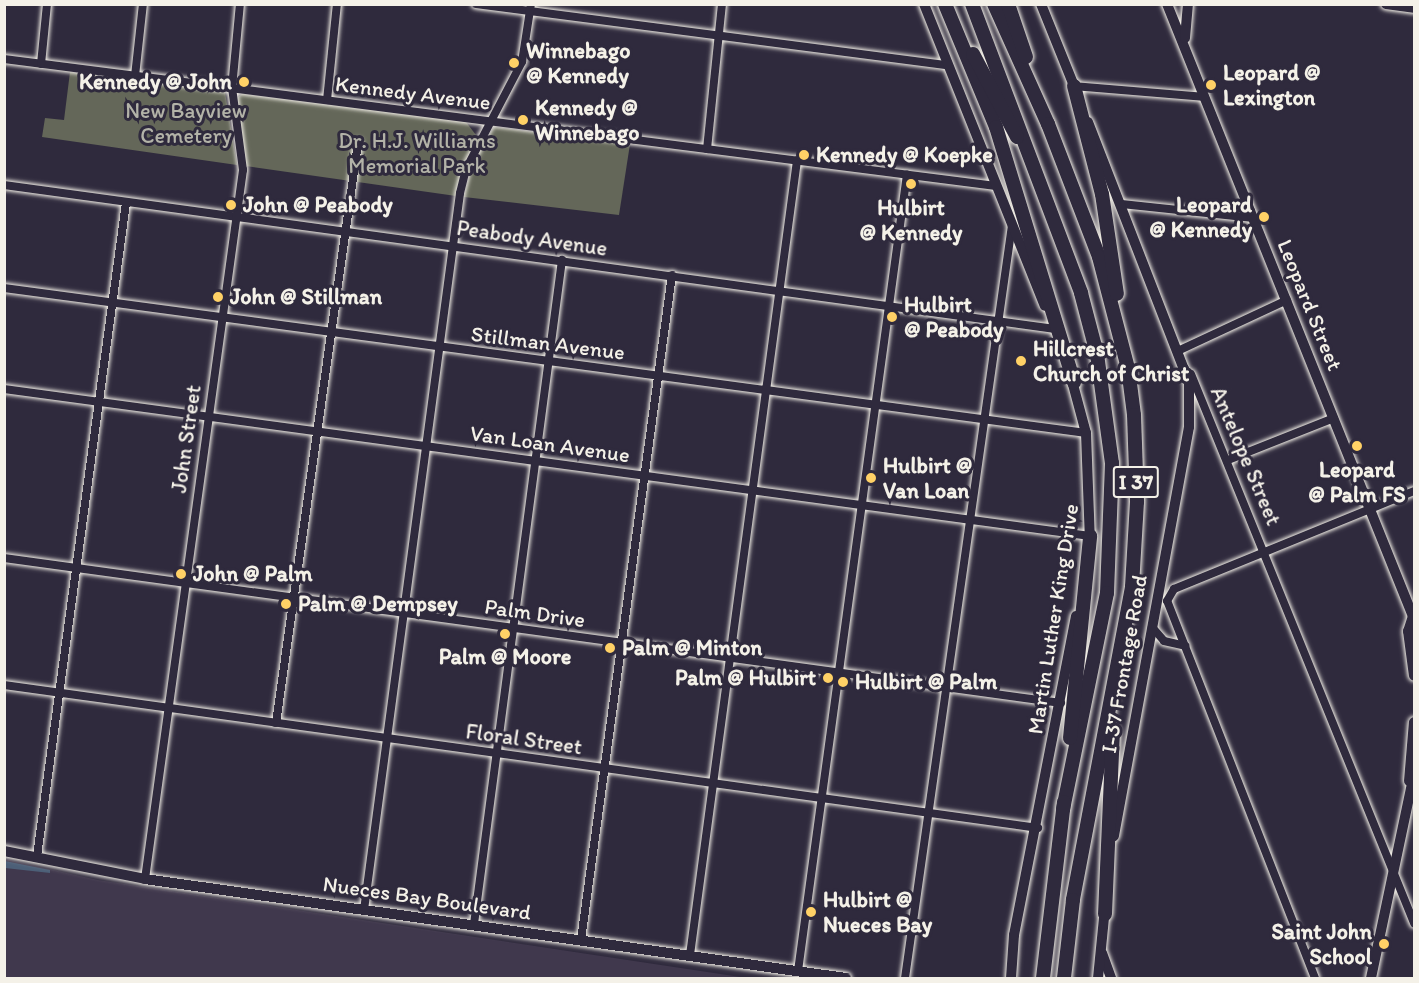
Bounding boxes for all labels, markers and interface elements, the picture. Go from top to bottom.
place label: Winnebago @ Kennedy [526,37,631,88]
marker: Winnebago @ Kennedy [507,56,521,70]
place label: Leopard @ Lexington [1223,59,1321,110]
place label: Kennedy @ John [79,69,232,95]
street label: Kennedy Avenue [334,70,492,116]
marker: Kennedy @ John [237,75,251,89]
marker: Leopard @ Lexington [1204,78,1218,92]
place label: Kennedy @ Winnebago [535,94,640,146]
park label: New Bayview Cemetery [125,97,247,148]
marker: Kennedy @ Winnebago [516,113,530,127]
park label: Dr. H.J. Williams Memorial Park [338,127,496,178]
place label: Kennedy @ Koepke [816,142,993,168]
marker: Kennedy @ Koepke [797,148,811,162]
marker: Hulbirt @ Kennedy [904,177,918,191]
place label: Leopard @ Kennedy [1149,191,1252,242]
place label: John @ Peabody [243,192,393,218]
place label: Hulbirt @ Kennedy [860,194,962,246]
marker: John @ Peabody [224,198,238,212]
marker: Leopard @ Kennedy [1257,210,1271,224]
street label: Peabody Avenue [455,214,609,262]
street label: Leopard Street [1272,236,1348,374]
place label: John @ Stillman [230,284,381,310]
marker: John @ Stillman [211,290,225,304]
place label: Hulbirt @ Peabody [904,291,1003,342]
marker: Hulbirt @ Peabody [885,310,899,324]
street label: Stillman Avenue [470,321,626,365]
place label: Hillcrest Church of Christ [1033,335,1189,386]
marker: Hillcrest Church of Christ [1014,354,1028,368]
street label: Antelope Street [1205,383,1287,529]
street label: John Street [165,384,207,494]
street label: Van Loan Avenue [469,420,631,468]
marker: Leopard @ Palm FS [1350,439,1364,453]
place label: Hulbirt @ Van Loan [883,452,972,504]
place label: Leopard @ Palm FS [1308,456,1406,508]
road number: I 37 [1112,464,1160,500]
marker: Hulbirt @ Van Loan [864,471,878,485]
street label: Martin Luther King Drive [1022,502,1084,736]
place label: John @ Palm [193,561,312,587]
marker: John @ Palm [174,567,188,581]
street label: I-37 Frontage Road [1095,573,1153,755]
place label: Palm @ Dempsey [298,591,457,617]
street label: Palm Drive [483,593,587,633]
marker: Palm @ Dempsey [279,597,293,611]
marker: Palm @ Moore [498,627,512,641]
place label: Palm @ Minton [622,635,763,661]
marker: Palm @ Minton [603,641,617,655]
place label: Palm @ Moore [439,644,571,670]
place label: Palm @ Hulbirt [675,665,816,691]
place label: Hulbirt @ Palm [855,669,996,695]
marker: Palm @ Hulbirt [821,671,835,685]
marker: Hulbirt @ Palm [836,675,850,689]
street label: Floral Street [464,718,584,760]
street label: Nueces Bay Boulevard [321,870,533,926]
place label: Hulbirt @ Nueces Bay [823,886,932,938]
marker: Hulbirt @ Nueces Bay [804,905,818,919]
place label: Saint John School [1272,918,1372,969]
marker: Saint John School [1377,937,1391,951]

